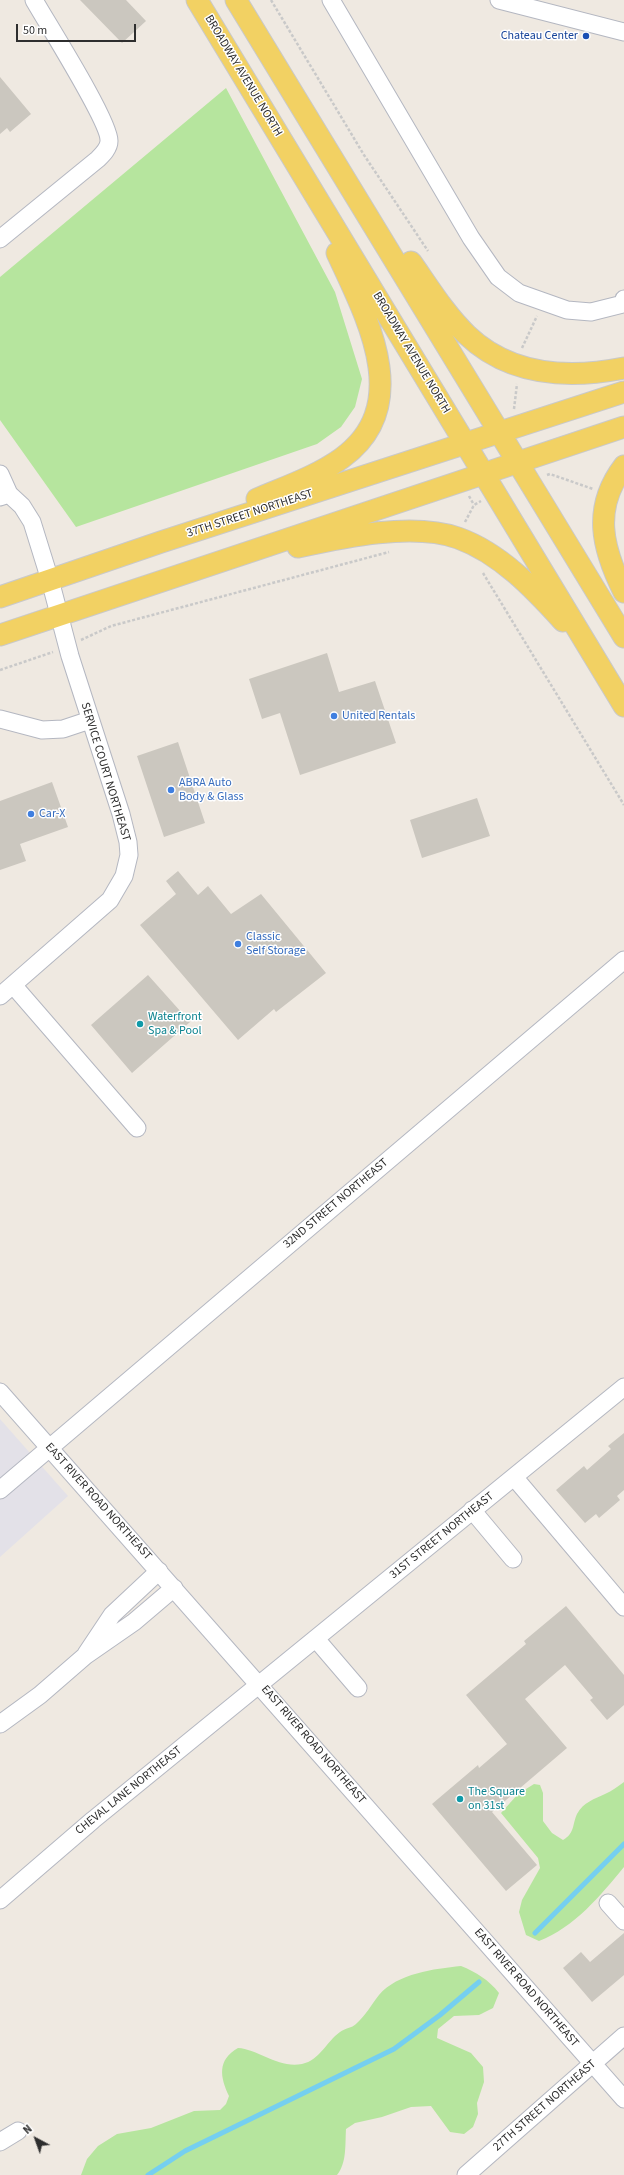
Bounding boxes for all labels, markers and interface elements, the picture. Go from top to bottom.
street label: BROADWAY AVENUE NORTH [201,13,285,139]
scale bar [18,16,138,42]
text: 50 m [23,22,47,39]
place label: Chateau Center [501,29,578,43]
marker: Chateau Center [581,31,591,41]
street label: BROADWAY AVENUE NORTH [369,290,453,416]
street label: 37TH STREET NORTHEAST [185,487,315,541]
street label: SERVICE COURT NORTHEAST [77,701,133,843]
place label: United Rentals [342,709,415,723]
marker: United Rentals [329,711,339,721]
place label: ABRA Auto Body & Glass [179,776,243,804]
marker: ABRA Auto Body & Glass [166,785,176,795]
place label: Car-X [39,807,65,821]
marker: Car-X [26,809,36,819]
place label: Classic Self Storage [246,930,306,958]
marker: Classic Self Storage [233,939,243,949]
place label: Waterfront Spa & Pool [148,1010,202,1038]
marker: Waterfront Spa & Pool [135,1019,145,1029]
street label: 32ND STREET NORTHEAST [281,1156,391,1252]
street label: EAST RIVER ROAD NORTHEAST [42,1440,154,1564]
street label: 31ST STREET NORTHEAST [387,1490,497,1582]
street label: EAST RIVER ROAD NORTHEAST [258,1683,368,1807]
street label: CHEVAL LANE NORTHEAST [73,1744,185,1838]
place label: The Square on 31st [468,1785,525,1813]
marker: The Square on 31st [455,1794,465,1804]
street label: EAST RIVER ROAD NORTHEAST [471,1926,581,2050]
street label: 27TH STREET NORTHEAST [491,2057,599,2155]
north arrow [16,2119,56,2159]
text: N [20,2122,35,2138]

